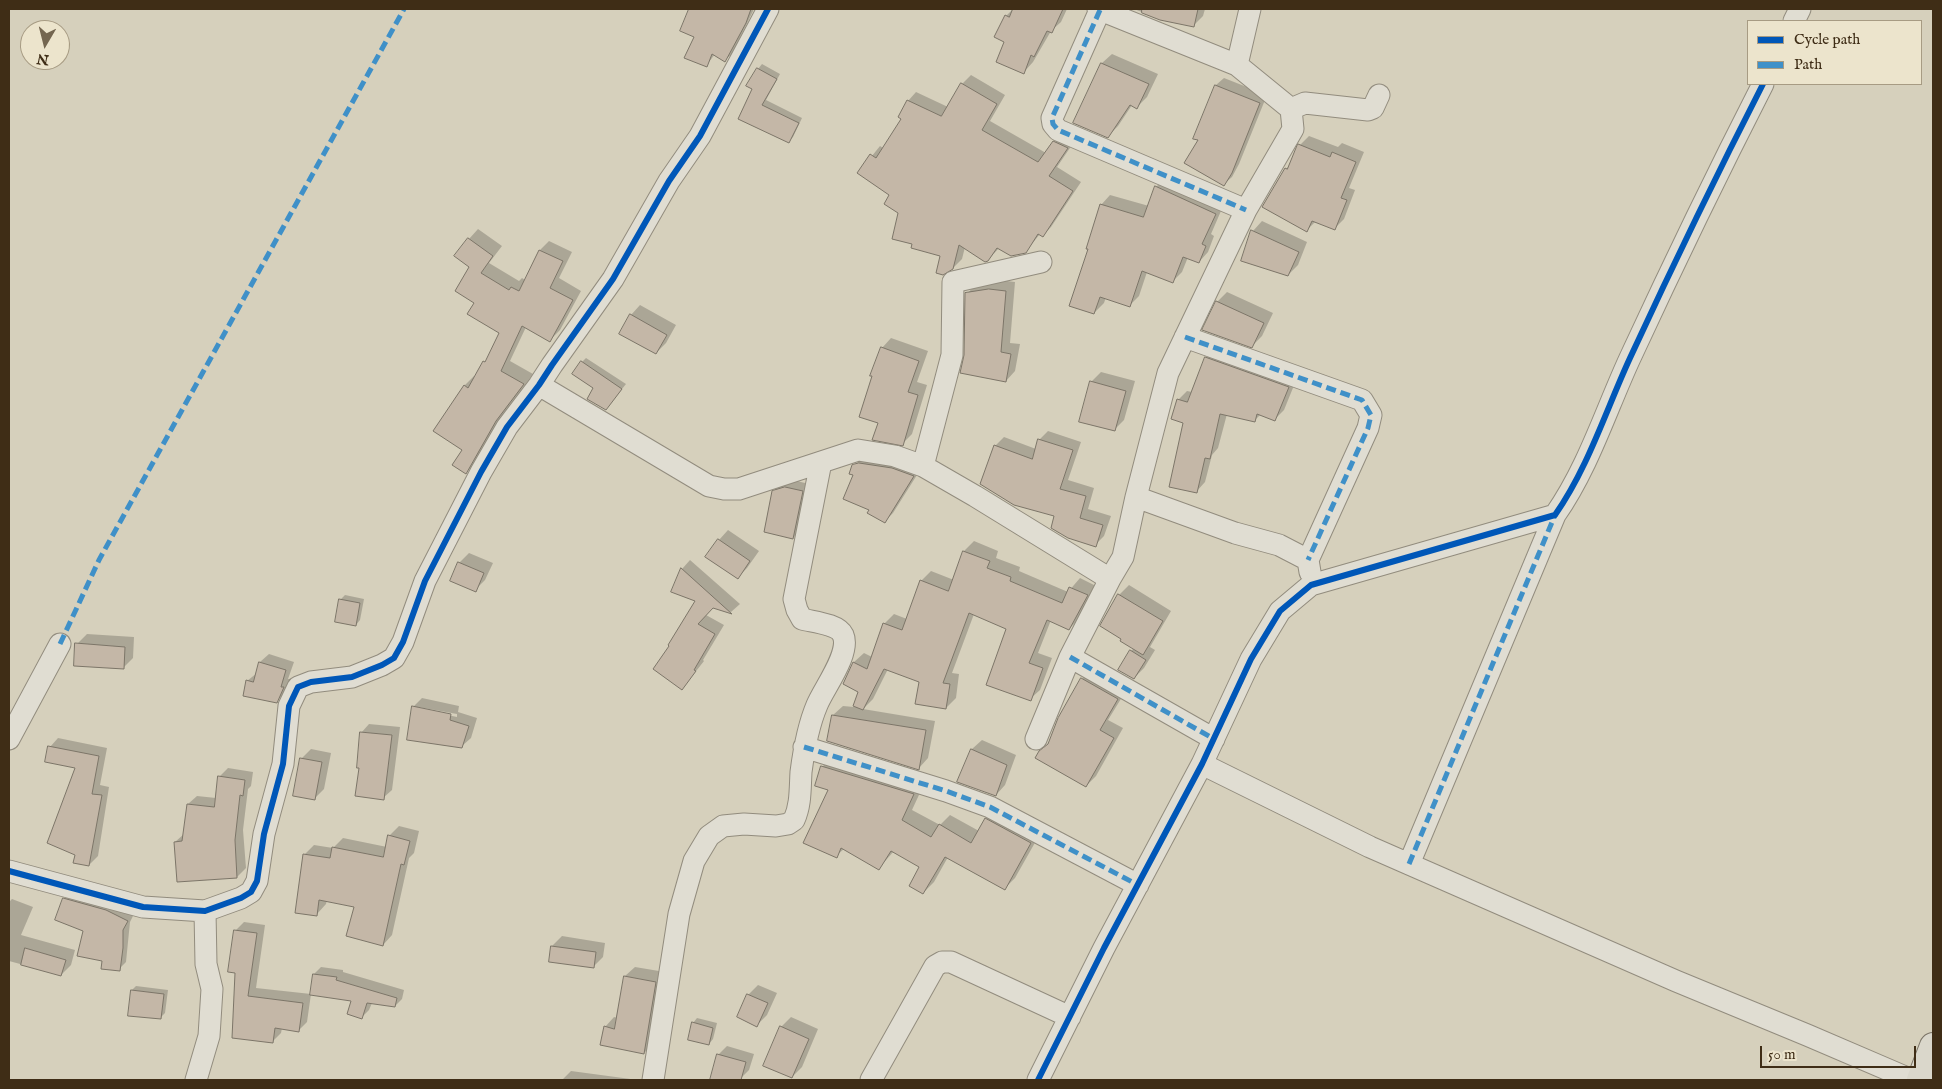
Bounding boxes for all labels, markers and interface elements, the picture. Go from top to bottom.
north arrow [20,20,70,70]
legend [1747,20,1922,85]
text: Cycle path [1794,30,1860,49]
text: N [36,49,50,69]
text: Path [1794,55,1822,74]
scale bar [1762,1036,1918,1068]
text: 50 m [1768,1045,1796,1064]

